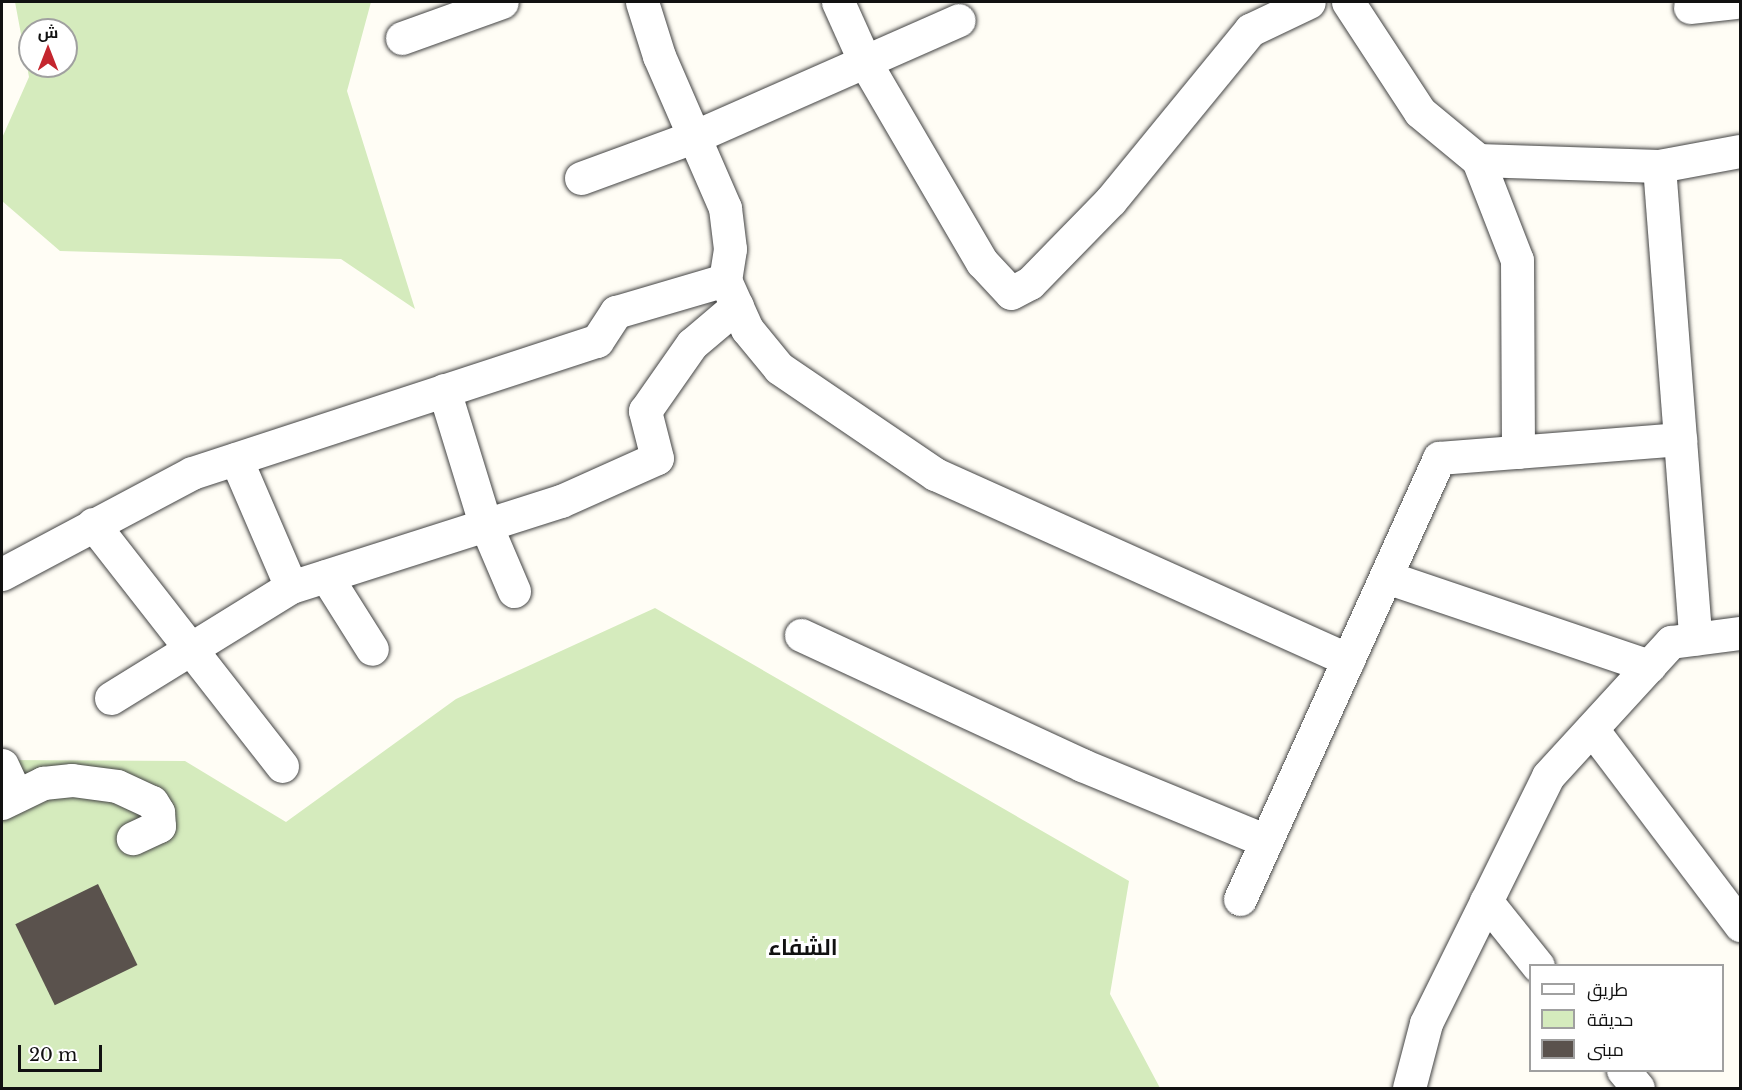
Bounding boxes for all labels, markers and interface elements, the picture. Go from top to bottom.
north arrow [18,18,78,78]
text: ش [38,22,58,42]
district label: الشفاء [768,935,838,961]
legend [1529,964,1724,1072]
text: طريق [1587,979,1628,1001]
text: حديقة [1587,1009,1633,1031]
scale bar [21,1033,105,1071]
text: مبنى [1587,1039,1624,1061]
text: 20 m [29,1044,77,1066]

